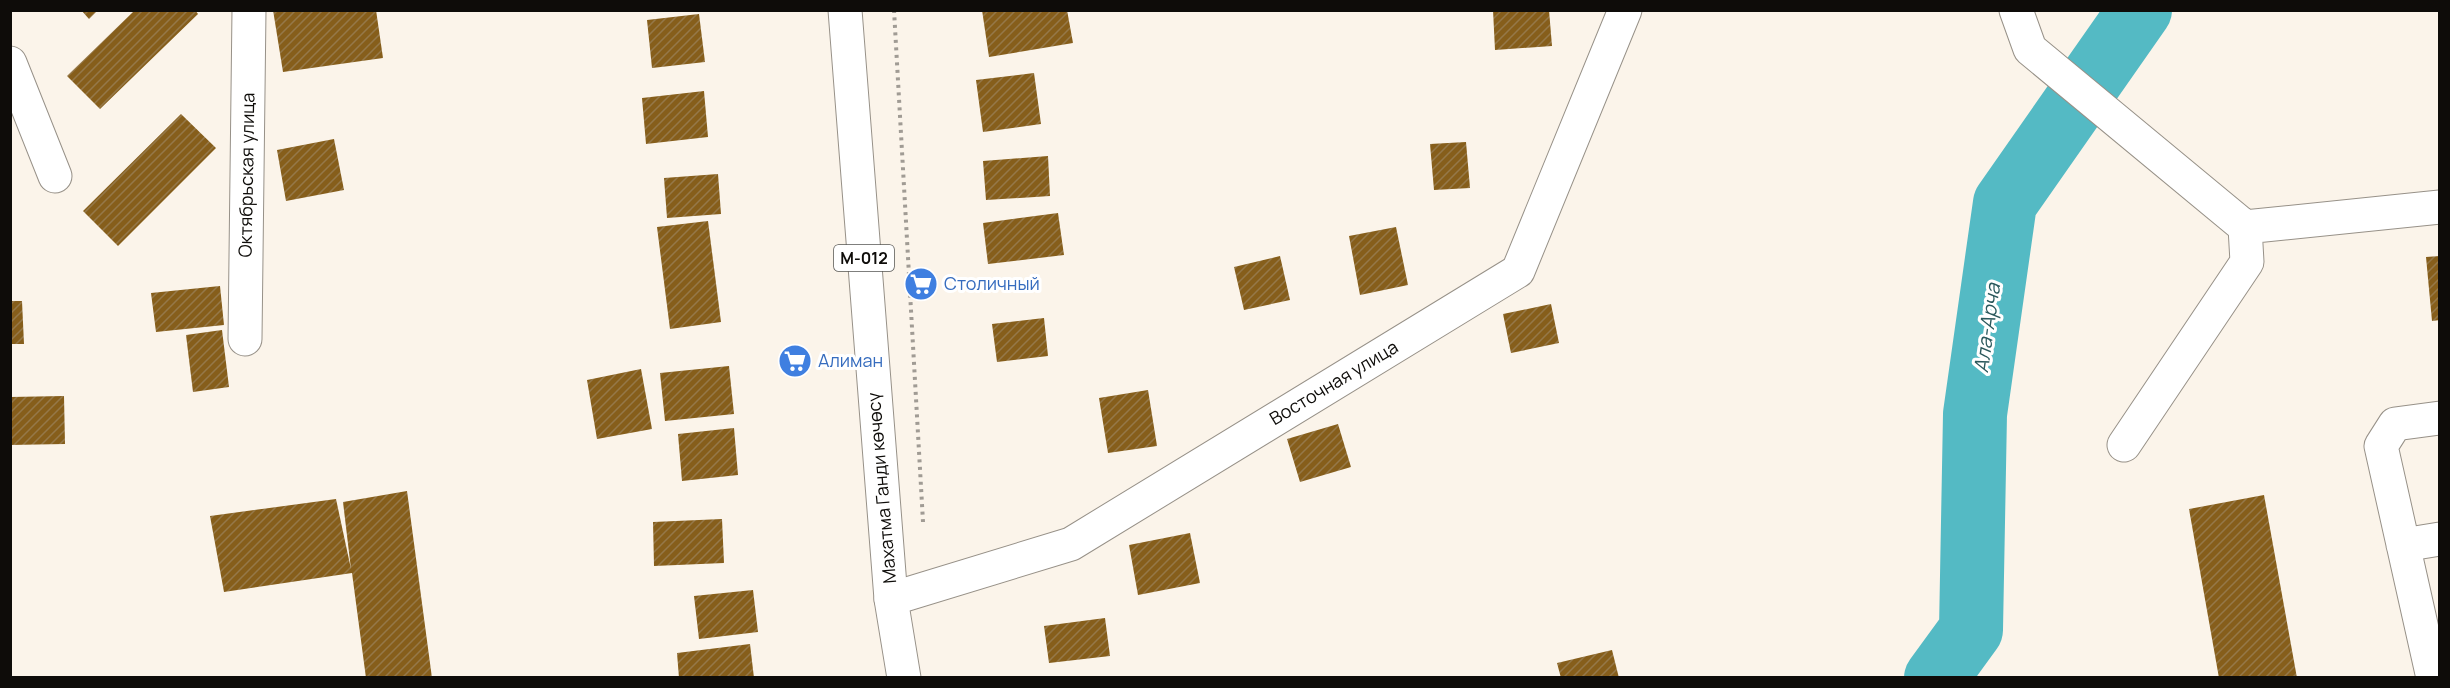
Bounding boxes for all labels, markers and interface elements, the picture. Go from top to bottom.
street label: Октябрьская улица [233,92,259,258]
road number: М-012 [834,245,894,271]
supermarket icon: Столичный [903,266,939,302]
place label: Столичный [944,271,1040,295]
water label: Ала-Арча [1967,281,2006,374]
street label: Восточная улица [1265,334,1402,430]
supermarket icon: Алиман [777,343,813,379]
place label: Алиман [818,348,883,372]
street label: Махатма Ганди көчөсү [861,391,901,585]

